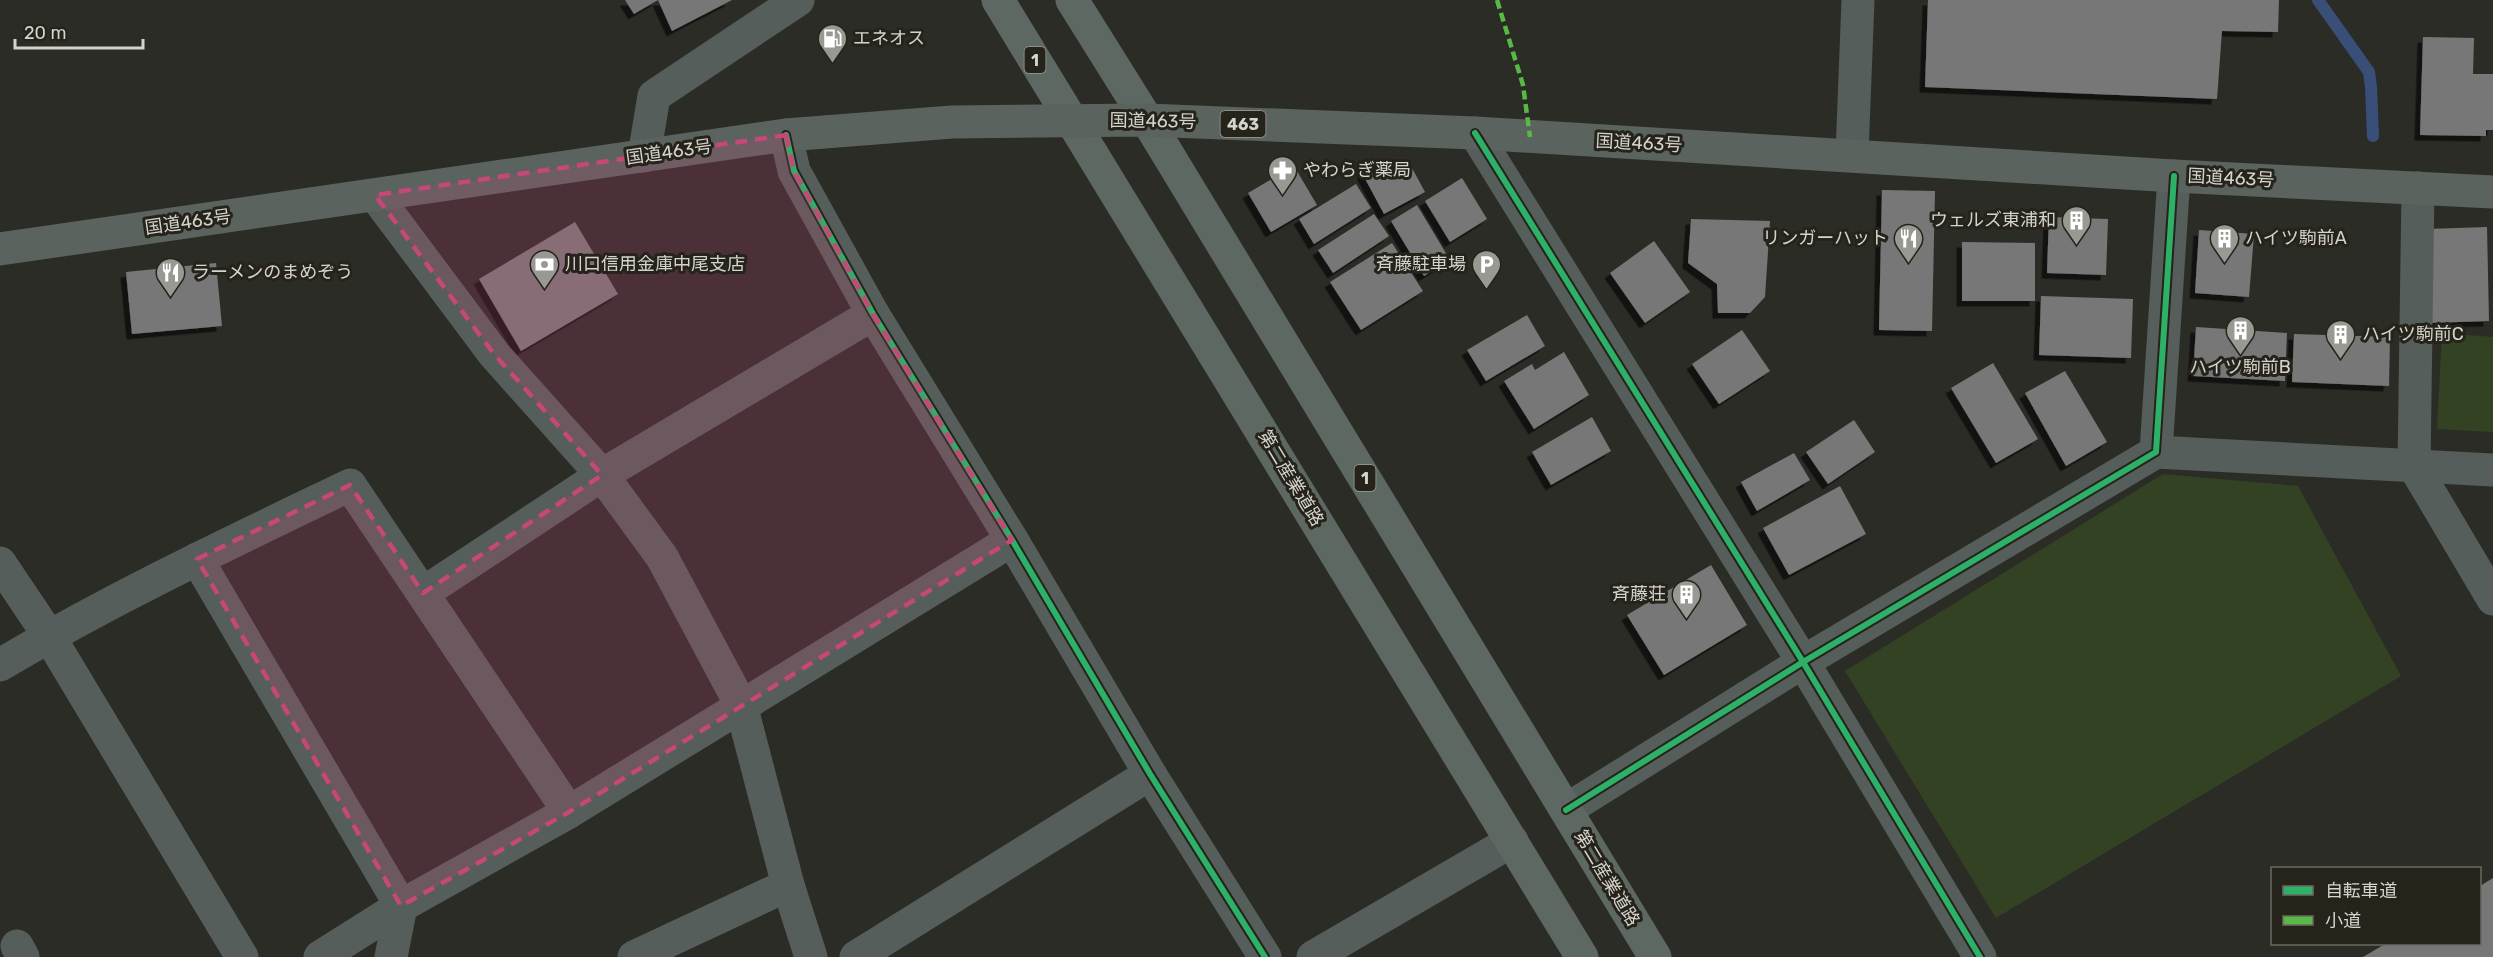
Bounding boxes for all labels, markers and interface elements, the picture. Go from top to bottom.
scale bar [15,12,142,50]
text: 20 m [24,22,66,44]
fuel station icon: エネオス [816,22,848,64]
place label: エネオス [853,27,925,49]
road number: 1 [1024,47,1046,73]
street label: 国道463号 [1109,109,1197,133]
road number: 463 [1220,111,1266,137]
street label: 国道463号 [1595,130,1683,156]
street label: 国道463号 [624,135,714,169]
pharmacy icon: やわらぎ薬局 [1266,154,1298,196]
place label: やわらぎ薬局 [1303,159,1411,181]
street label: 国道463号 [2187,165,2275,191]
building icon: ウェルズ東浦和 [2061,204,2093,246]
street label: 国道463号 [143,205,233,239]
place label: ウェルズ東浦和 [1930,209,2056,231]
restaurant icon: リンガーハット [1893,222,1925,264]
building icon: ハイツ駒前A [2208,222,2240,264]
place label: リンガーハット [1762,227,1888,249]
place label: ハイツ駒前A [2245,227,2347,249]
bank icon: 川口信用金庫中尾支店 [528,248,560,290]
parking icon: 斉藤駐車場 [1471,248,1503,290]
place label: 川口信用金庫中尾支店 [565,253,745,275]
place label: 斉藤駐車場 [1376,253,1466,275]
restaurant icon: ラーメンのまめぞう [155,256,187,298]
place label: ラーメンのまめぞう [192,261,353,283]
building icon: ハイツ駒前B [2224,314,2256,356]
building icon: ハイツ駒前C [2325,318,2357,360]
place label: ハイツ駒前C [2362,323,2464,345]
place label: ハイツ駒前B [2189,356,2291,378]
street label: 第二産業道路 [1254,426,1328,530]
road number: 1 [1354,465,1376,491]
building icon: 斉藤荘 [1671,578,1703,620]
place label: 斉藤荘 [1612,583,1666,605]
street label: 第二産業道路 [1570,826,1644,930]
legend [2271,867,2481,945]
text: 自転車道 [2325,880,2397,902]
text: 小道 [2325,910,2361,932]

